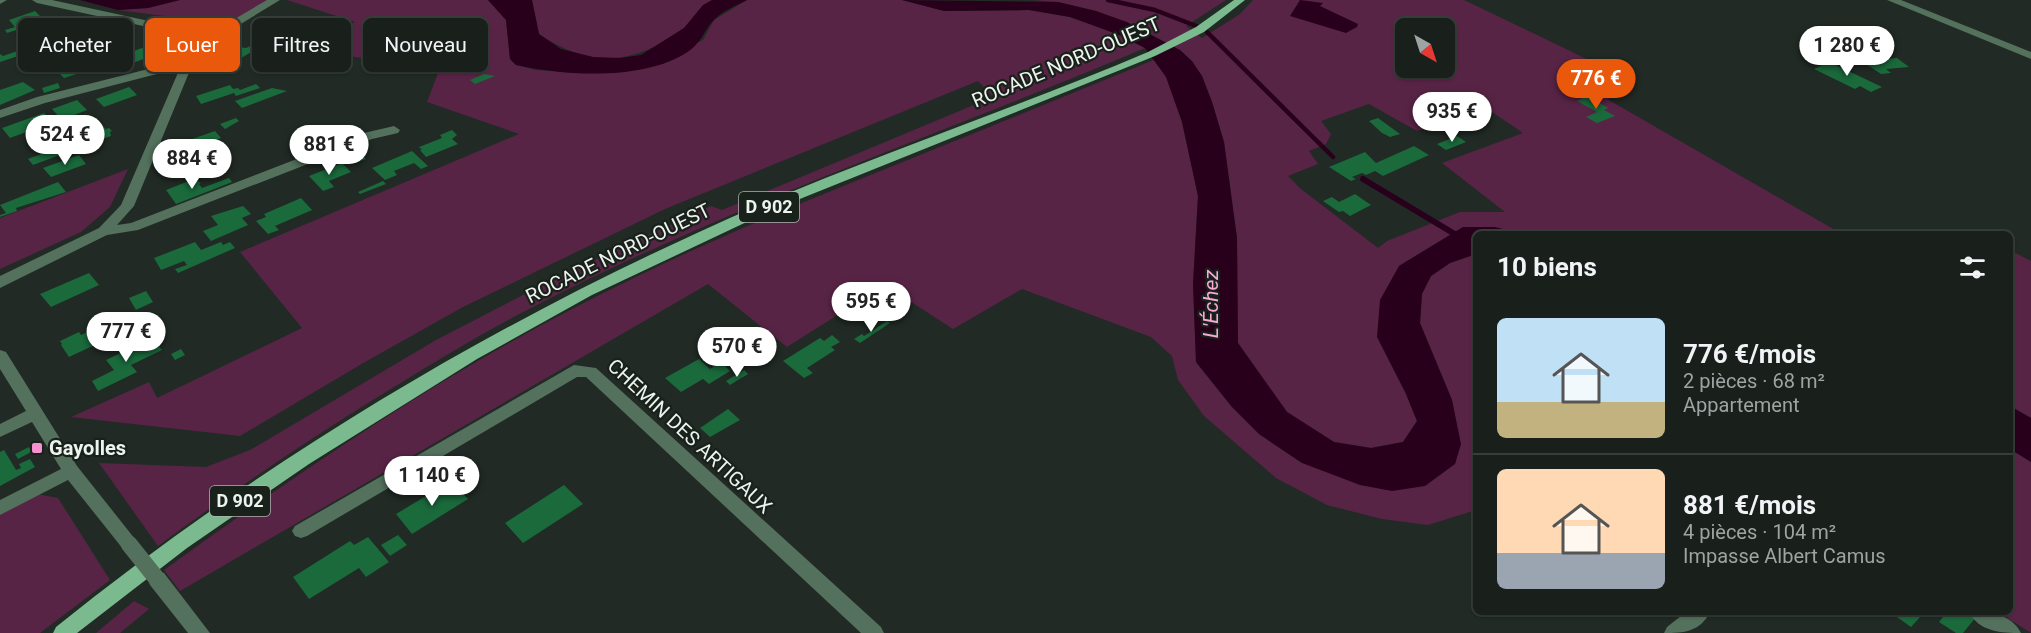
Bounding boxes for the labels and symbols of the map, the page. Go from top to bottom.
street label: ROCADE NORD-OUEST [968,11,1164,113]
north arrow [1395,18,1455,78]
pin: 1 280 € [1792,26,1902,77]
pin: 776 € [1554,59,1638,110]
pin: 935 € [1410,92,1494,143]
pin: 524 € [23,115,107,166]
pin: 881 € [287,125,371,176]
pin: 884 € [150,139,234,190]
road number: D 902 [739,192,799,222]
street label: ROCADE NORD-OUEST [522,198,714,308]
water label: L'Échez [1199,270,1223,338]
pin: 595 € [829,282,913,333]
pin: 777 € [84,312,168,363]
pin: 570 € [695,327,779,378]
street label: CHEMIN DES ARTIGAUX [603,354,778,519]
place label: Gayolles [49,436,126,460]
marker: Gayolles [30,441,44,455]
pin: 1 140 € [377,456,487,507]
road number: D 902 [210,486,270,516]

